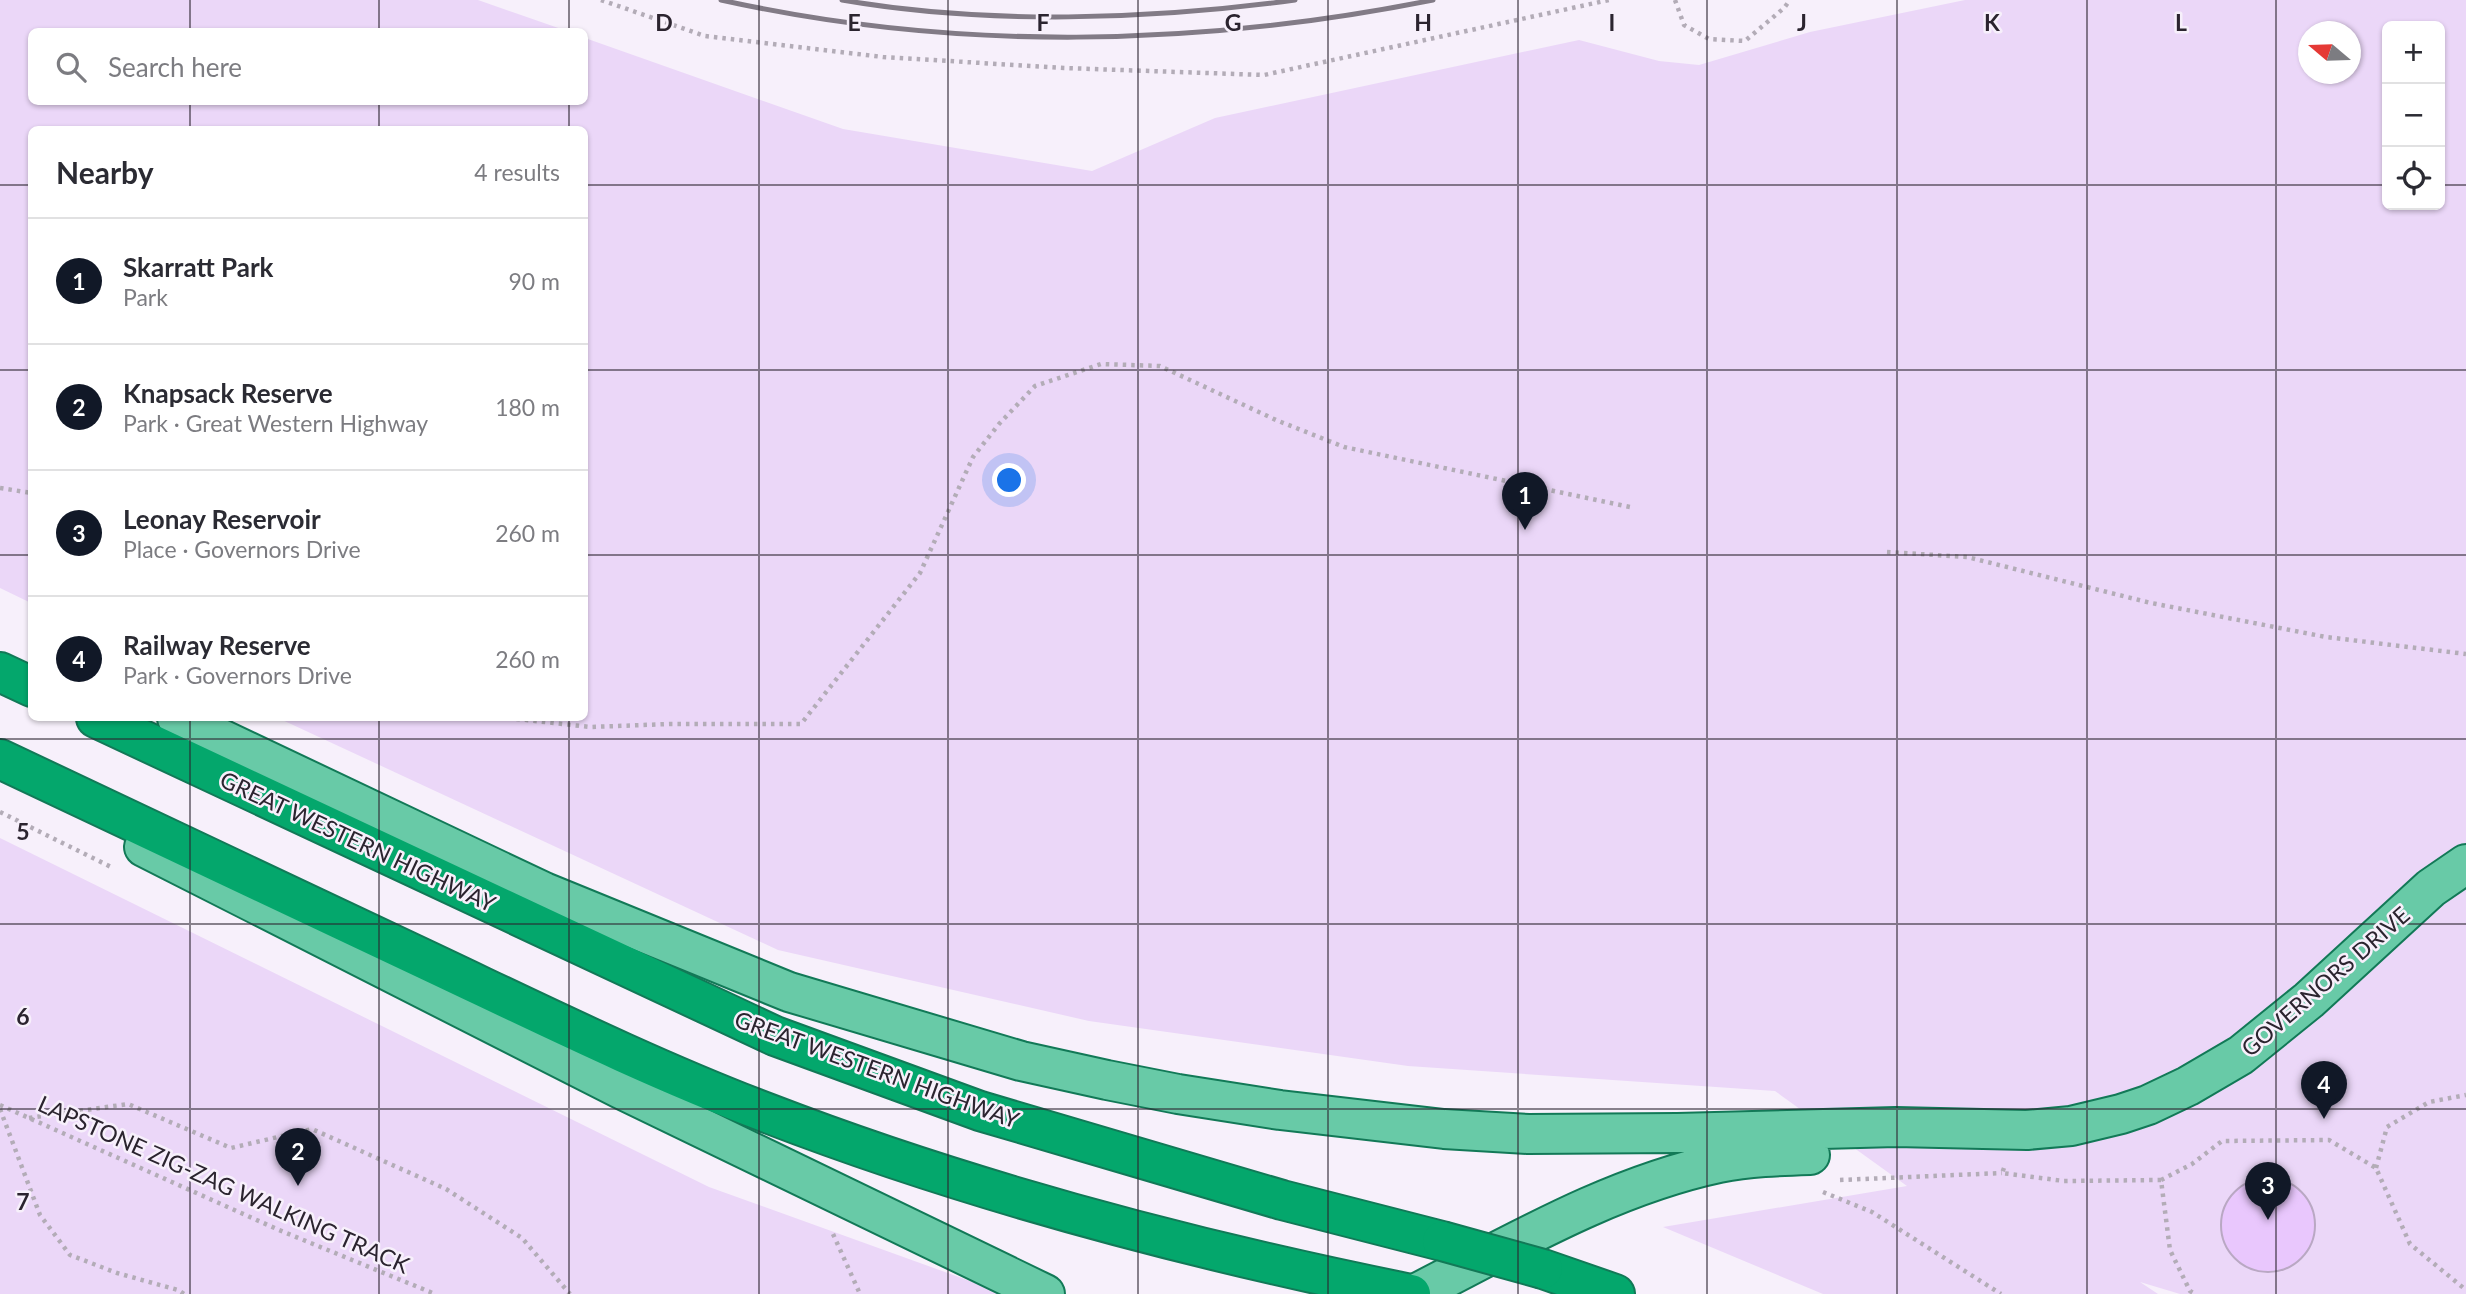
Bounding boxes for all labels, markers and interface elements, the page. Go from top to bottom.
text: D [655,8,673,36]
text: E [847,8,861,36]
text: F [1036,8,1050,36]
text: G [1225,8,1241,36]
text: H [1414,8,1432,36]
text: I [1609,8,1615,36]
text: J [1797,8,1807,36]
text: K [1984,8,2000,36]
text: L [2175,8,2187,36]
north arrow [2298,21,2361,84]
map controls [2382,21,2445,210]
button: + [2382,21,2445,84]
search box [28,28,588,105]
icon: search [52,48,90,86]
text: Search here [108,51,242,83]
button: − [2382,84,2445,147]
button: locate [2382,147,2445,210]
text: Nearby [56,154,154,190]
text: 4 results [474,158,560,186]
text: Skarratt Park [123,251,274,283]
text: 1 [72,267,86,295]
text: 90 m [509,267,560,295]
text: Park [123,283,168,311]
text: Knapsack Reserve [123,377,333,409]
text: 2 [72,393,86,421]
text: 180 m [495,393,560,421]
text: Park · Great Western Highway [123,409,428,437]
your location [992,463,1026,497]
pin: 1 [1502,472,1548,530]
text: Leonay Reservoir [123,503,321,535]
text: 3 [72,519,86,547]
text: 260 m [495,519,560,547]
text: Place · Governors Drive [123,535,361,563]
text: Railway Reserve [123,629,311,661]
text: 4 [72,645,86,673]
text: 260 m [495,645,560,673]
text: Park · Governors Drive [123,661,352,689]
street label: GREAT WESTERN HIGHWAY [216,765,501,918]
text: 5 [16,817,30,845]
street label: GOVERNORS DRIVE [2235,900,2415,1062]
text: 6 [16,1002,30,1030]
street label: GREAT WESTERN HIGHWAY [731,1004,1024,1134]
pin: 4 [2301,1061,2347,1119]
street label: LAPSTONE ZIG-ZAG WALKING TRACK [34,1089,415,1279]
pin: 2 [275,1128,321,1186]
pin: 3 [2245,1162,2291,1220]
text: 7 [16,1187,30,1215]

